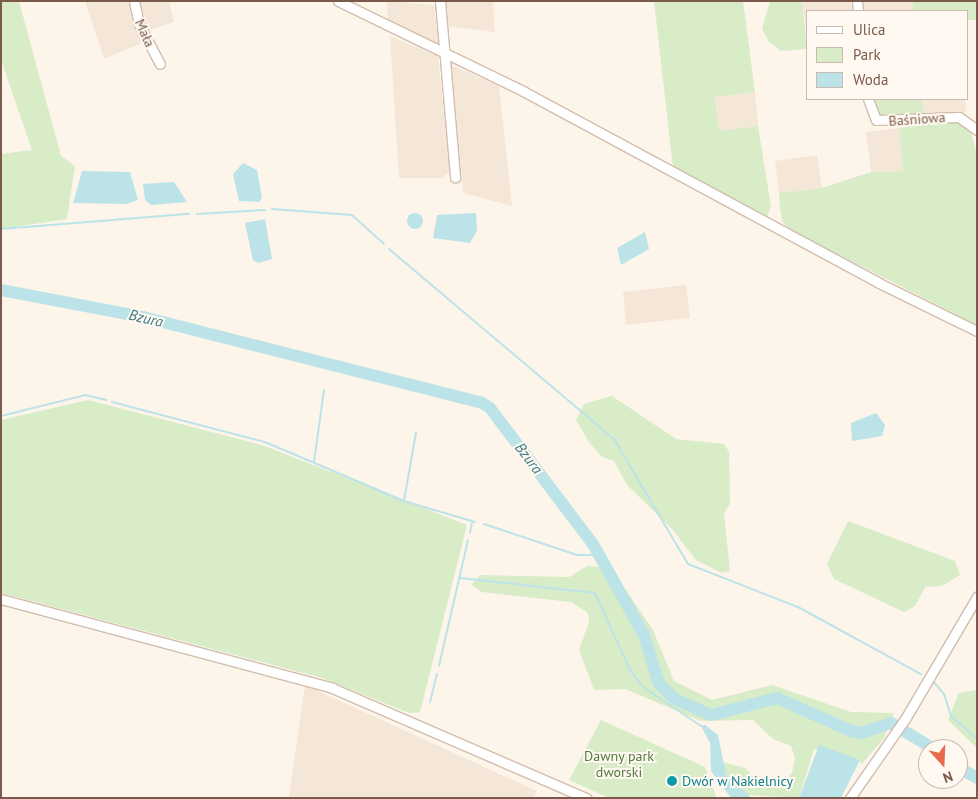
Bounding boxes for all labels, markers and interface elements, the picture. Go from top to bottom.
legend [806,10,968,100]
street label: Mała [131,16,159,50]
text: Ulica [853,20,885,39]
text: Park [853,45,881,64]
text: Woda [853,70,888,89]
street label: Baśniowa [888,109,946,129]
water label: Bzura [127,305,165,331]
water label: Bzura [511,439,547,477]
north arrow [918,739,968,789]
park label: Dawny park dworski [584,748,654,780]
text: N [940,767,955,787]
place label: Dwór w Nakielnicy [682,773,793,789]
marker: Dwór w Nakielnicy [666,775,678,787]

